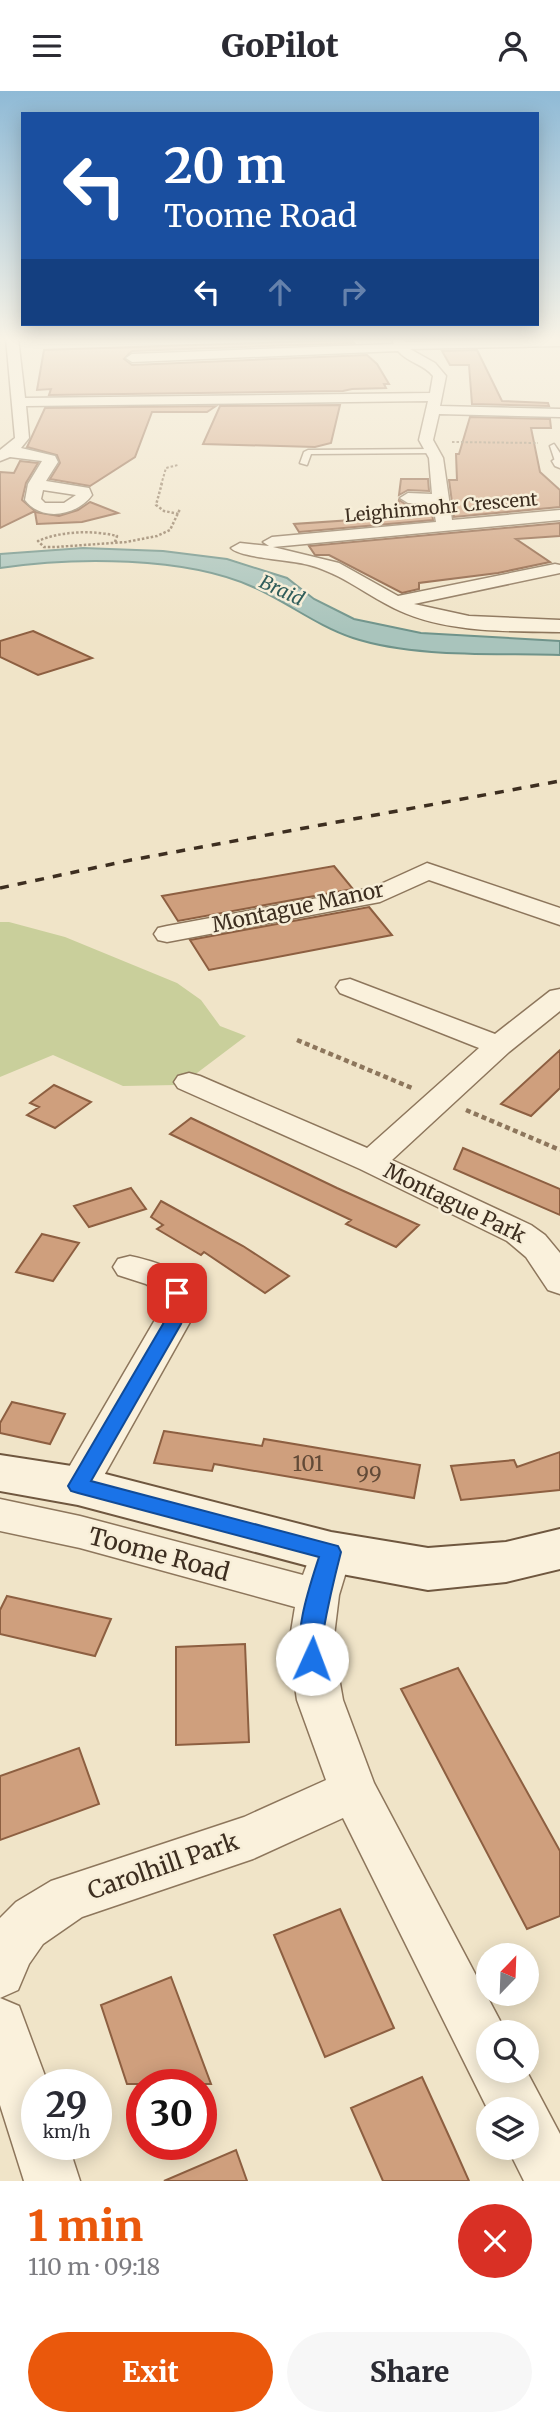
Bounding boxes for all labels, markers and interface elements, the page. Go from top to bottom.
text: GoPilot [221,26,339,66]
icon: menu [28,27,66,65]
icon: person [494,27,532,65]
text: 20 m [164,135,285,196]
icon: left [49,140,140,231]
text: Toome Road [164,196,357,236]
icon: left [188,273,226,311]
icon: ahead [261,273,299,311]
icon: right [334,273,372,311]
street label: Leighinmohr Crescent [344,487,538,527]
water label: Braid [256,569,308,611]
street label: Montague Manor [209,876,387,938]
street label: Montague Park [380,1157,531,1249]
pin [147,1263,207,1323]
icon: arrive [158,1274,196,1312]
house number: 101 [293,1450,323,1477]
house number: 99 [356,1461,382,1488]
street label: Toome Road [85,1520,233,1588]
position arrow [275,1622,349,1696]
street label: Carolhill Park [83,1825,243,1906]
north arrow [476,1943,539,2005]
map controls [476,1943,539,2160]
button: search [476,2020,539,2083]
speed limit sign: 30 [126,2069,217,2160]
text: 29 [46,2083,87,2127]
button: layers [476,2097,539,2160]
text: km/h [43,2120,90,2143]
text: 1 min [28,2200,143,2252]
button: close [458,2204,532,2278]
text: 110 m · 09:18 [28,2252,160,2281]
button: Exit [28,2332,273,2412]
button: Share [287,2332,532,2412]

